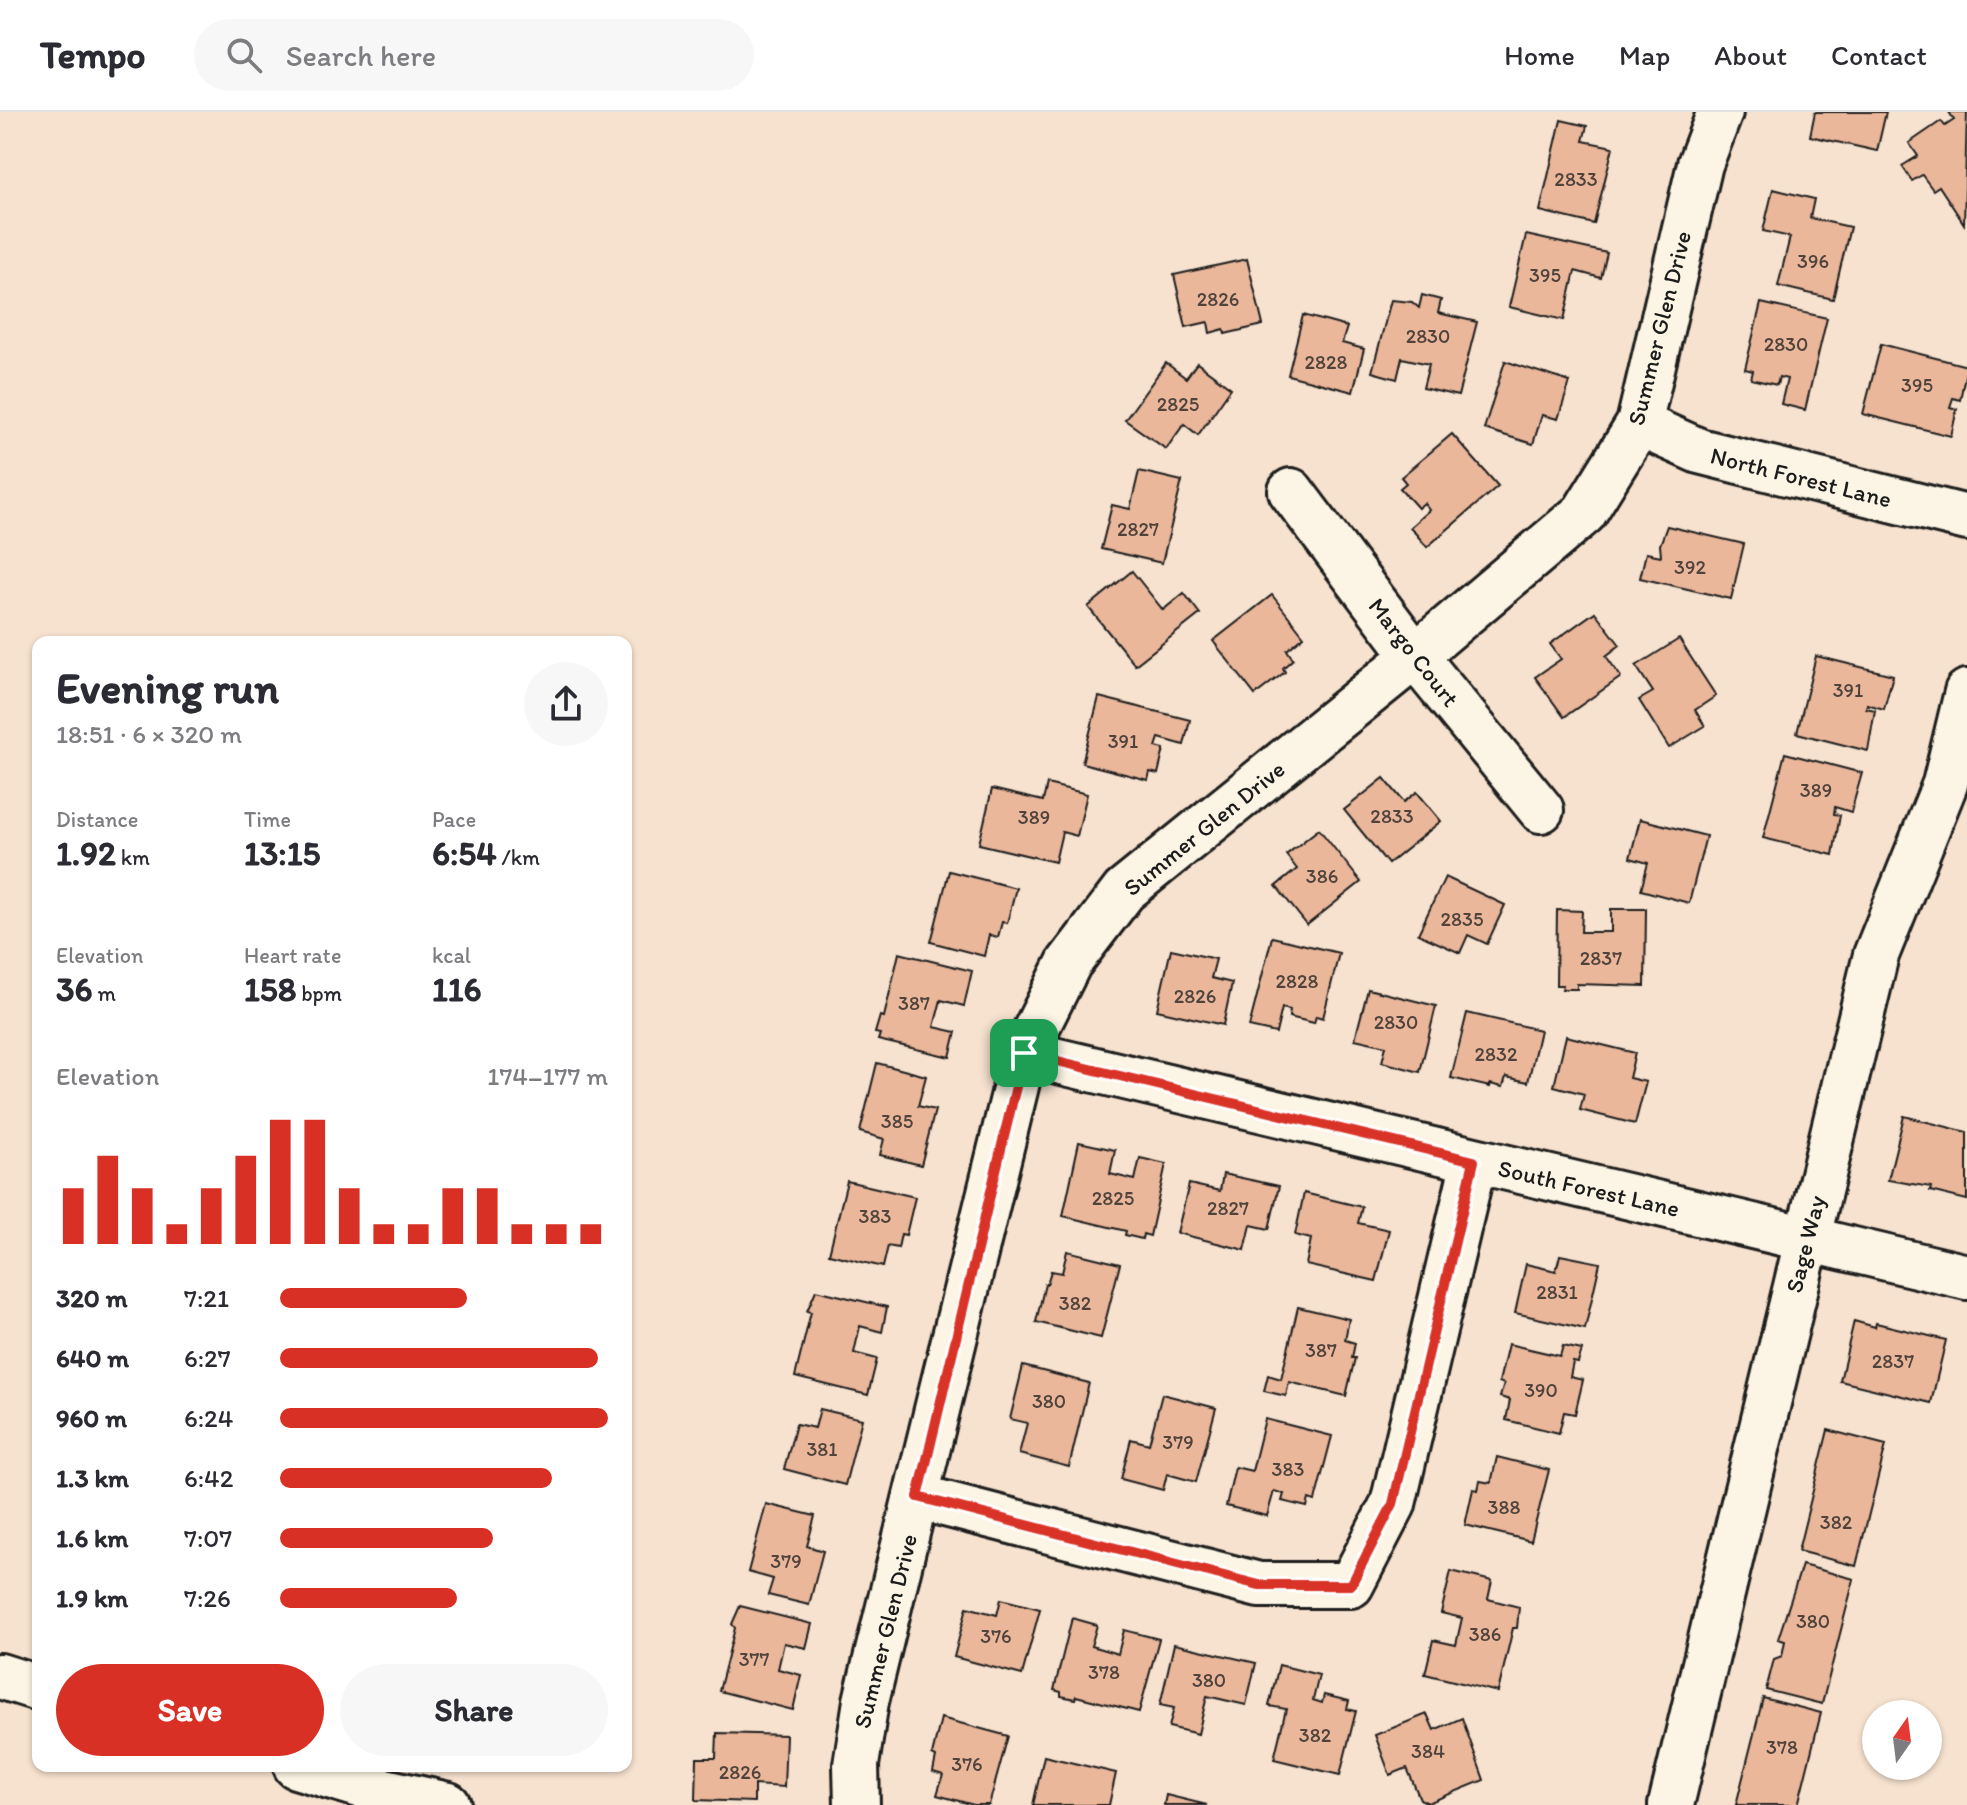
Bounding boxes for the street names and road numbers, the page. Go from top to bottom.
street label: Summer Glen Drive [1621,228,1697,428]
street label: North Forest Lane [1707,440,1895,514]
street label: Margo Court [1363,592,1465,712]
street label: Summer Glen Drive [1118,754,1290,902]
street label: South Forest Lane [1495,1153,1683,1223]
street label: Sage Way [1779,1192,1831,1296]
street label: Summer Glen Drive [847,1531,923,1731]

